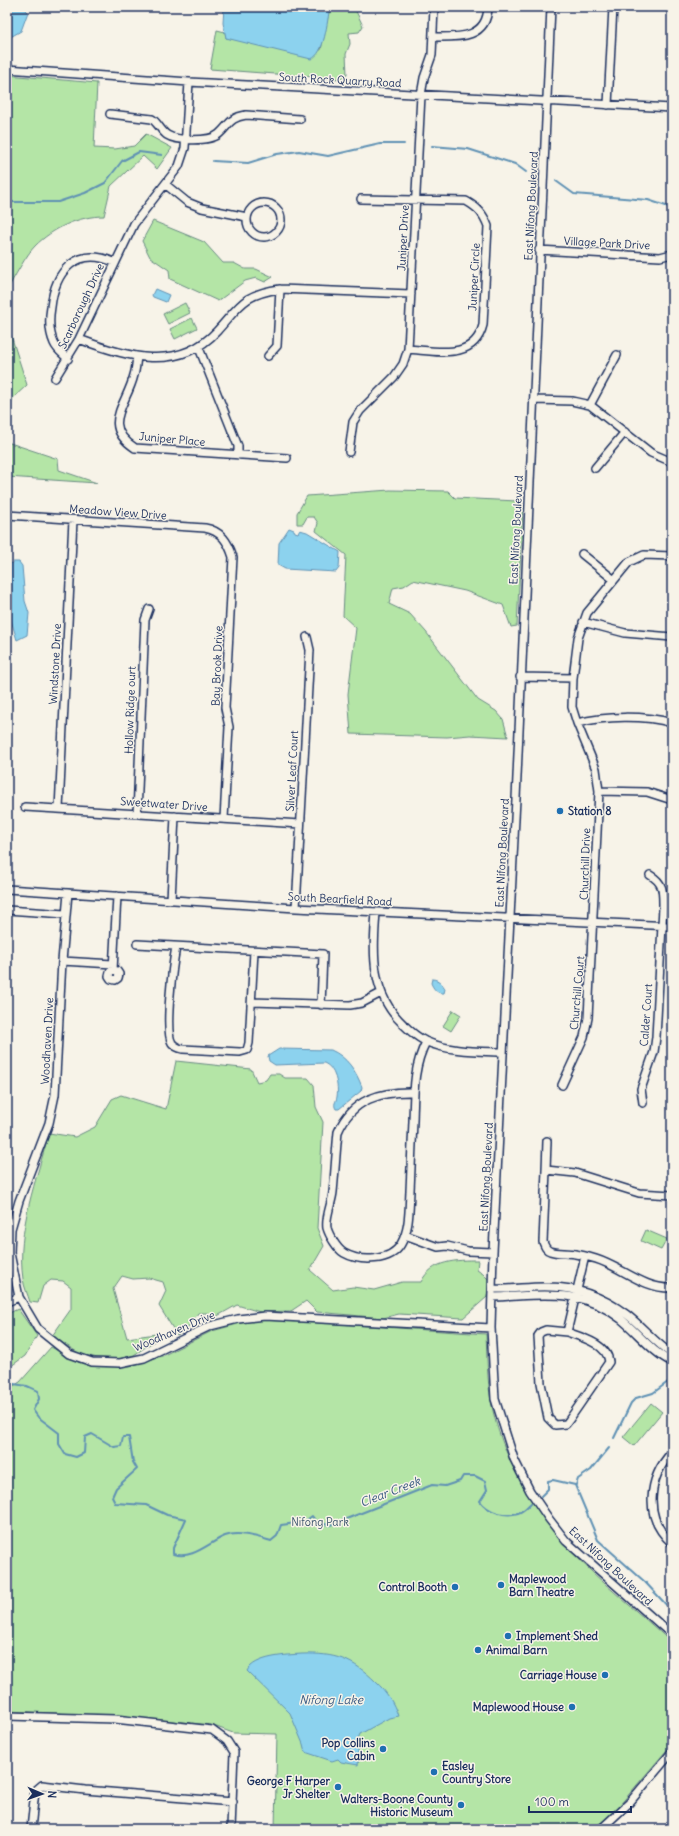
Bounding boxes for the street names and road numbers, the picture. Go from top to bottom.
street label: South Rock Quarry Road [278,70,402,90]
street label: East Nifong Boulevard [521,151,541,261]
street label: Juniper Drive [394,205,412,271]
street label: Village Park Drive [563,234,651,252]
street label: Juniper Circle [465,243,483,311]
street label: Scarborough Drive [55,261,107,351]
street label: Juniper Place [138,429,206,449]
street label: East Nifong Boulevard [506,475,526,585]
street label: Meadow View Drive [69,502,167,522]
street label: Windstone Drive [46,623,64,705]
street label: Bay Brook Drive [209,625,225,706]
street label: Hollow Ridge ourt [121,666,139,754]
street label: Silver Leaf Court [283,730,301,812]
street label: Sweetwater Drive [120,794,208,814]
street label: East Nifong Boulevard [492,798,512,908]
street label: Churchill Drive [577,828,593,900]
street label: South Bearfield Road [287,889,393,909]
street label: Churchill Court [567,955,587,1031]
street label: Calder Court [637,983,655,1047]
street label: Woodhaven Drive [38,997,56,1085]
street label: East Nifong Boulevard [476,1122,496,1232]
street label: Woodhaven Drive [131,1307,217,1355]
street label: East Nifong Boulevard [566,1524,656,1609]

